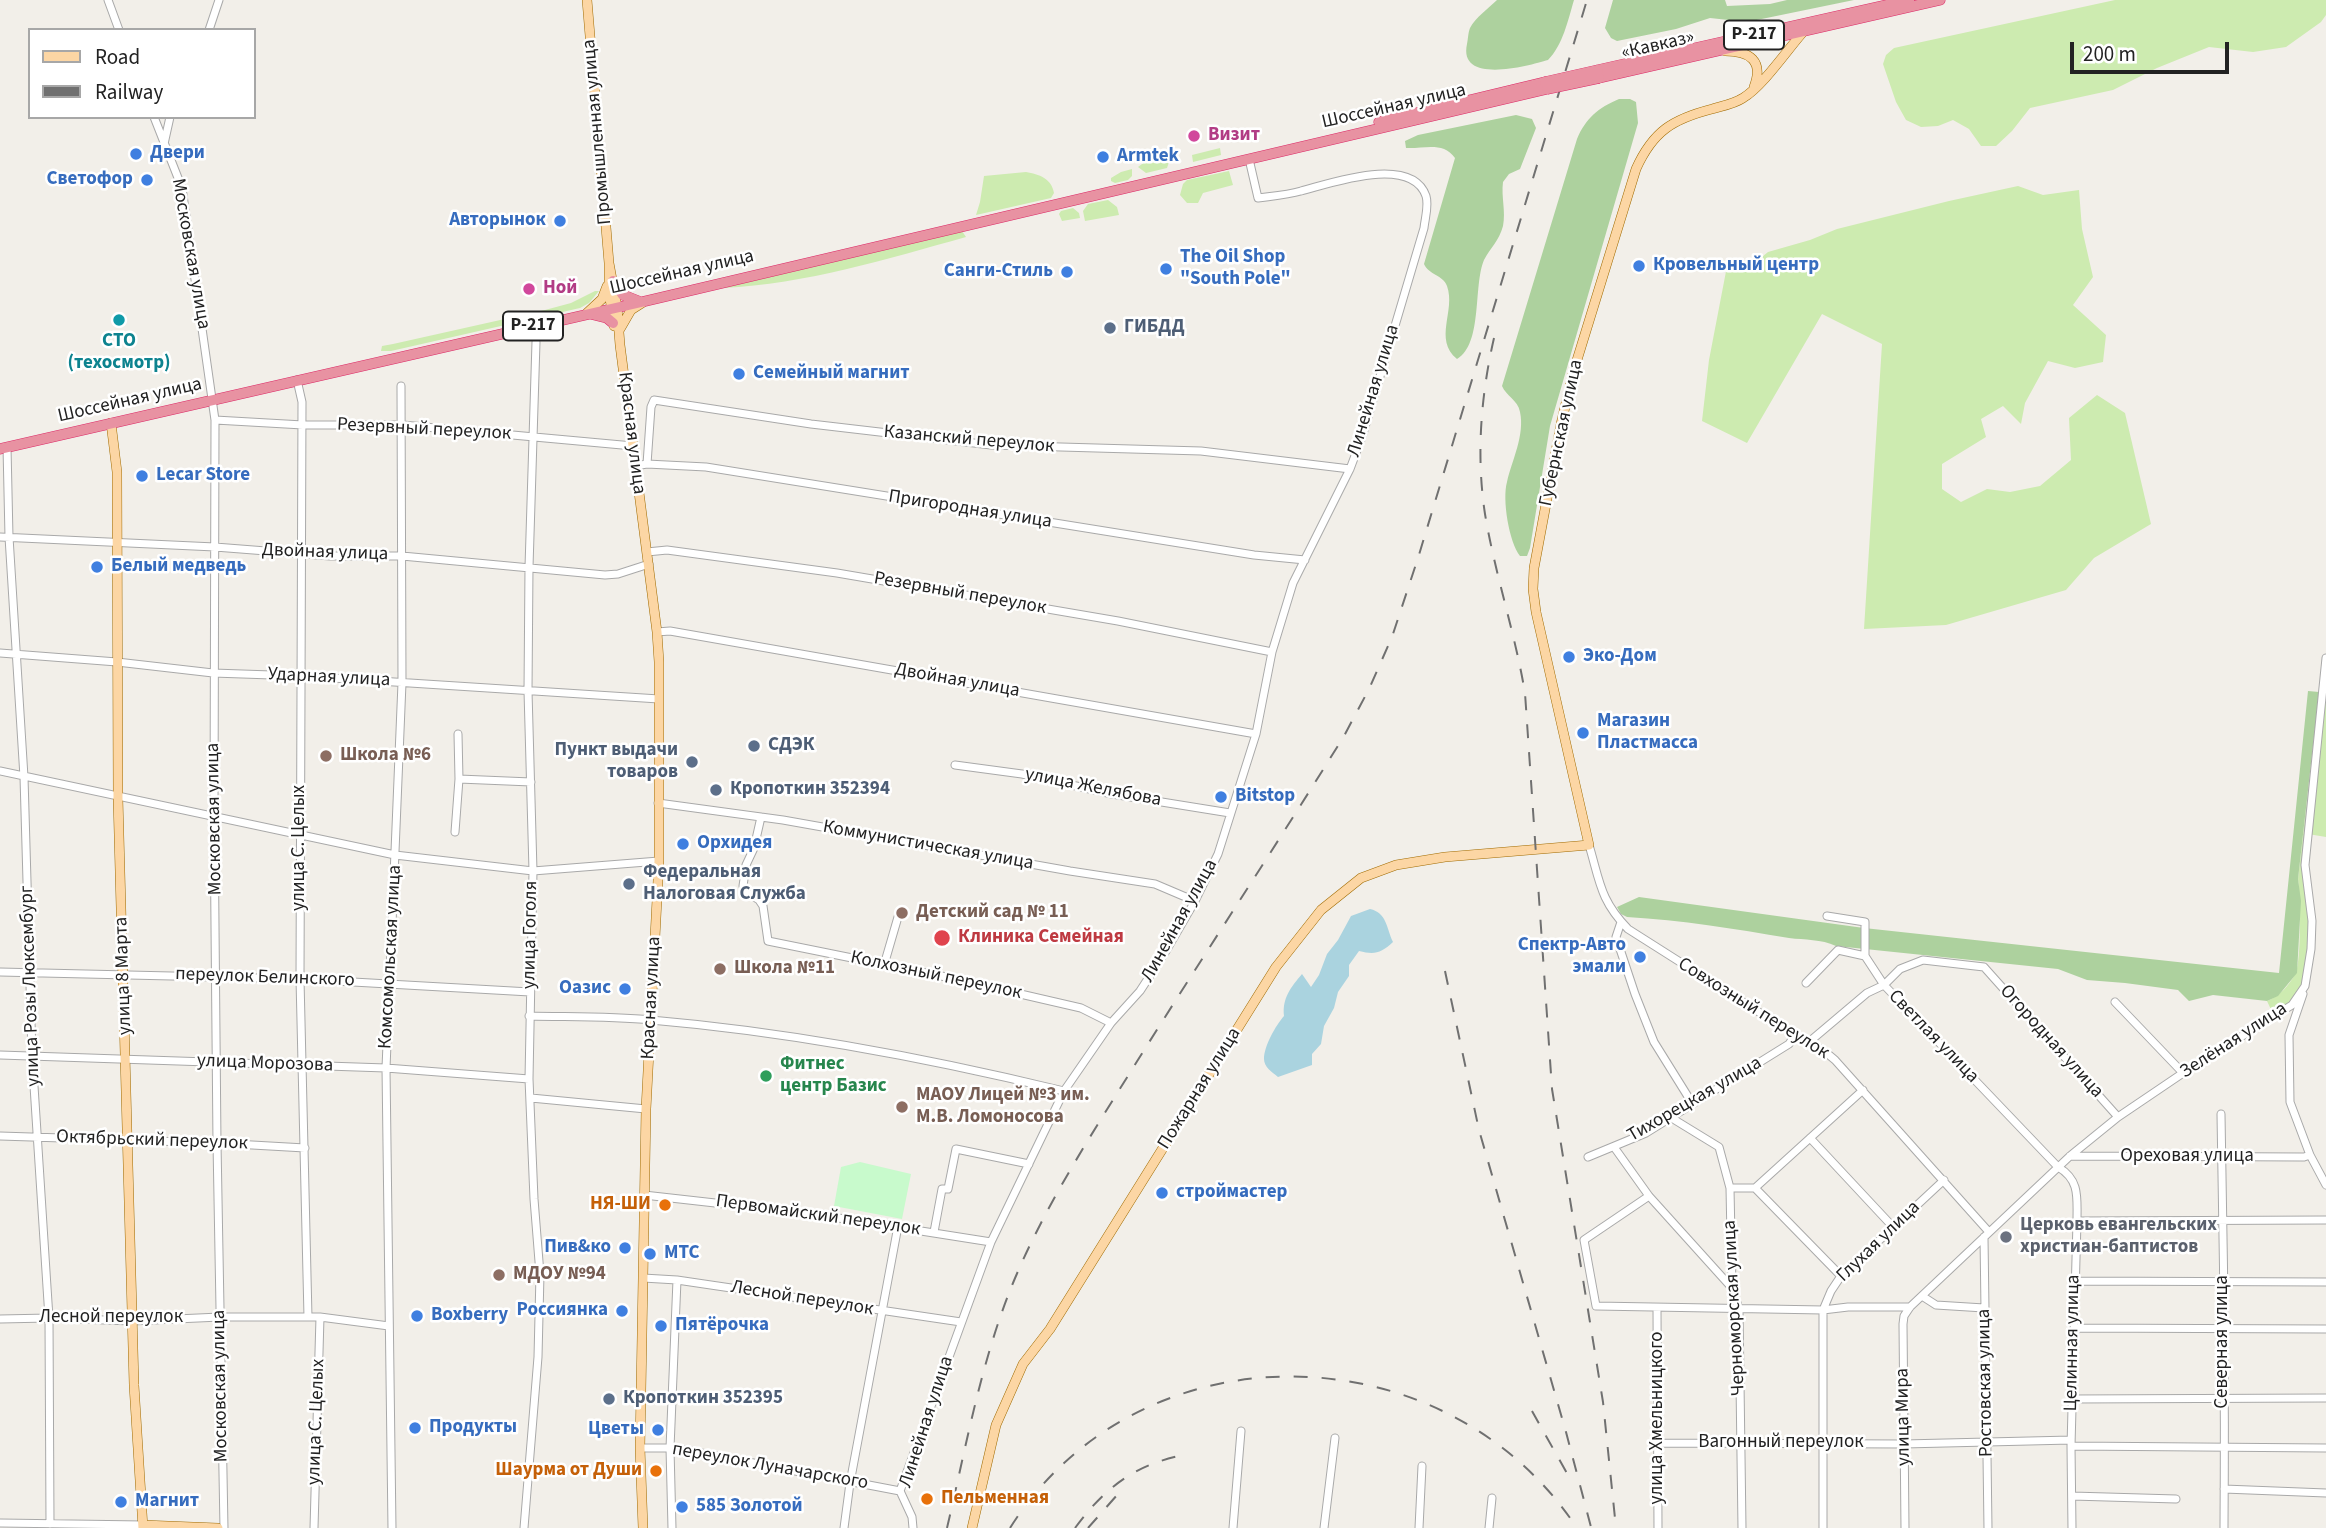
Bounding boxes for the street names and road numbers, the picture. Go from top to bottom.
road number: Р-217 [1724,20,1784,50]
street label: «Кавказ» [1619,27,1697,65]
street label: Промышленная улица [579,38,617,226]
street label: Шоссейная улица [1320,79,1468,135]
street label: Московская улица [166,177,214,331]
street label: Шоссейная улица [608,245,756,301]
road number: Р-217 [503,312,563,340]
street label: Линейная улица [1343,322,1405,460]
street label: Губернская улица [1535,358,1589,508]
street label: Красная улица [612,370,650,496]
street label: Шоссейная улица [56,373,204,429]
street label: Резервный переулок [336,414,512,446]
street label: Казанский переулок [883,421,1055,459]
street label: Пригородная улица [887,486,1053,534]
street label: Двойная улица [261,539,389,567]
street label: Резервный переулок [872,568,1048,620]
street label: Двойная улица [893,659,1021,703]
street label: Ударная улица [267,663,391,693]
street label: Московская улица [202,742,228,896]
street label: улица Желябова [1023,764,1163,812]
street label: улица С. Целых [289,785,311,911]
street label: Коммунистическая улица [821,816,1035,876]
street label: Линейная улица [1137,855,1223,987]
street label: Комсомольская улица [375,864,407,1050]
street label: улица Гоголя [519,881,543,989]
street label: улица Розы Люксембург [16,885,46,1087]
street label: улица 8 Марта [111,916,137,1036]
street label: Красная улица [637,936,667,1060]
street label: Колхозный переулок [848,947,1024,1005]
street label: Совхозный переулок [1673,953,1833,1065]
street label: переулок Белинского [175,963,355,993]
street label: Огородная улица [1994,981,2108,1103]
street label: Светлая улица [1883,986,1983,1088]
street label: Зелёная улица [2176,998,2292,1084]
street label: Пожарная улица [1153,1024,1247,1154]
street label: улица Морозова [196,1050,334,1078]
street label: Тихорецкая улица [1624,1052,1766,1148]
street label: Октябрьский переулок [56,1126,248,1156]
street label: Ореховая улица [2120,1146,2254,1168]
street label: Первомайский переулок [714,1190,922,1242]
street label: Глухая улица [1832,1197,1926,1287]
street label: Черноморская улица [1719,1220,1751,1396]
street label: Целинная улица [2060,1274,2086,1412]
street label: Северная улица [2212,1275,2234,1409]
street label: Лесной переулок [729,1276,875,1322]
street label: Лесной переулок [39,1307,183,1329]
street label: Московская улица [208,1309,234,1463]
street label: Ростовская улица [1973,1309,1999,1457]
street label: улица Хмельницкого [1647,1332,1669,1504]
street label: Линейная улица [895,1353,959,1491]
street label: улица С. Целых [303,1359,331,1485]
street label: улица Мира [1892,1368,1916,1466]
street label: Вагонный переулок [1698,1432,1864,1454]
street label: переулок Луначарского [670,1439,870,1495]

